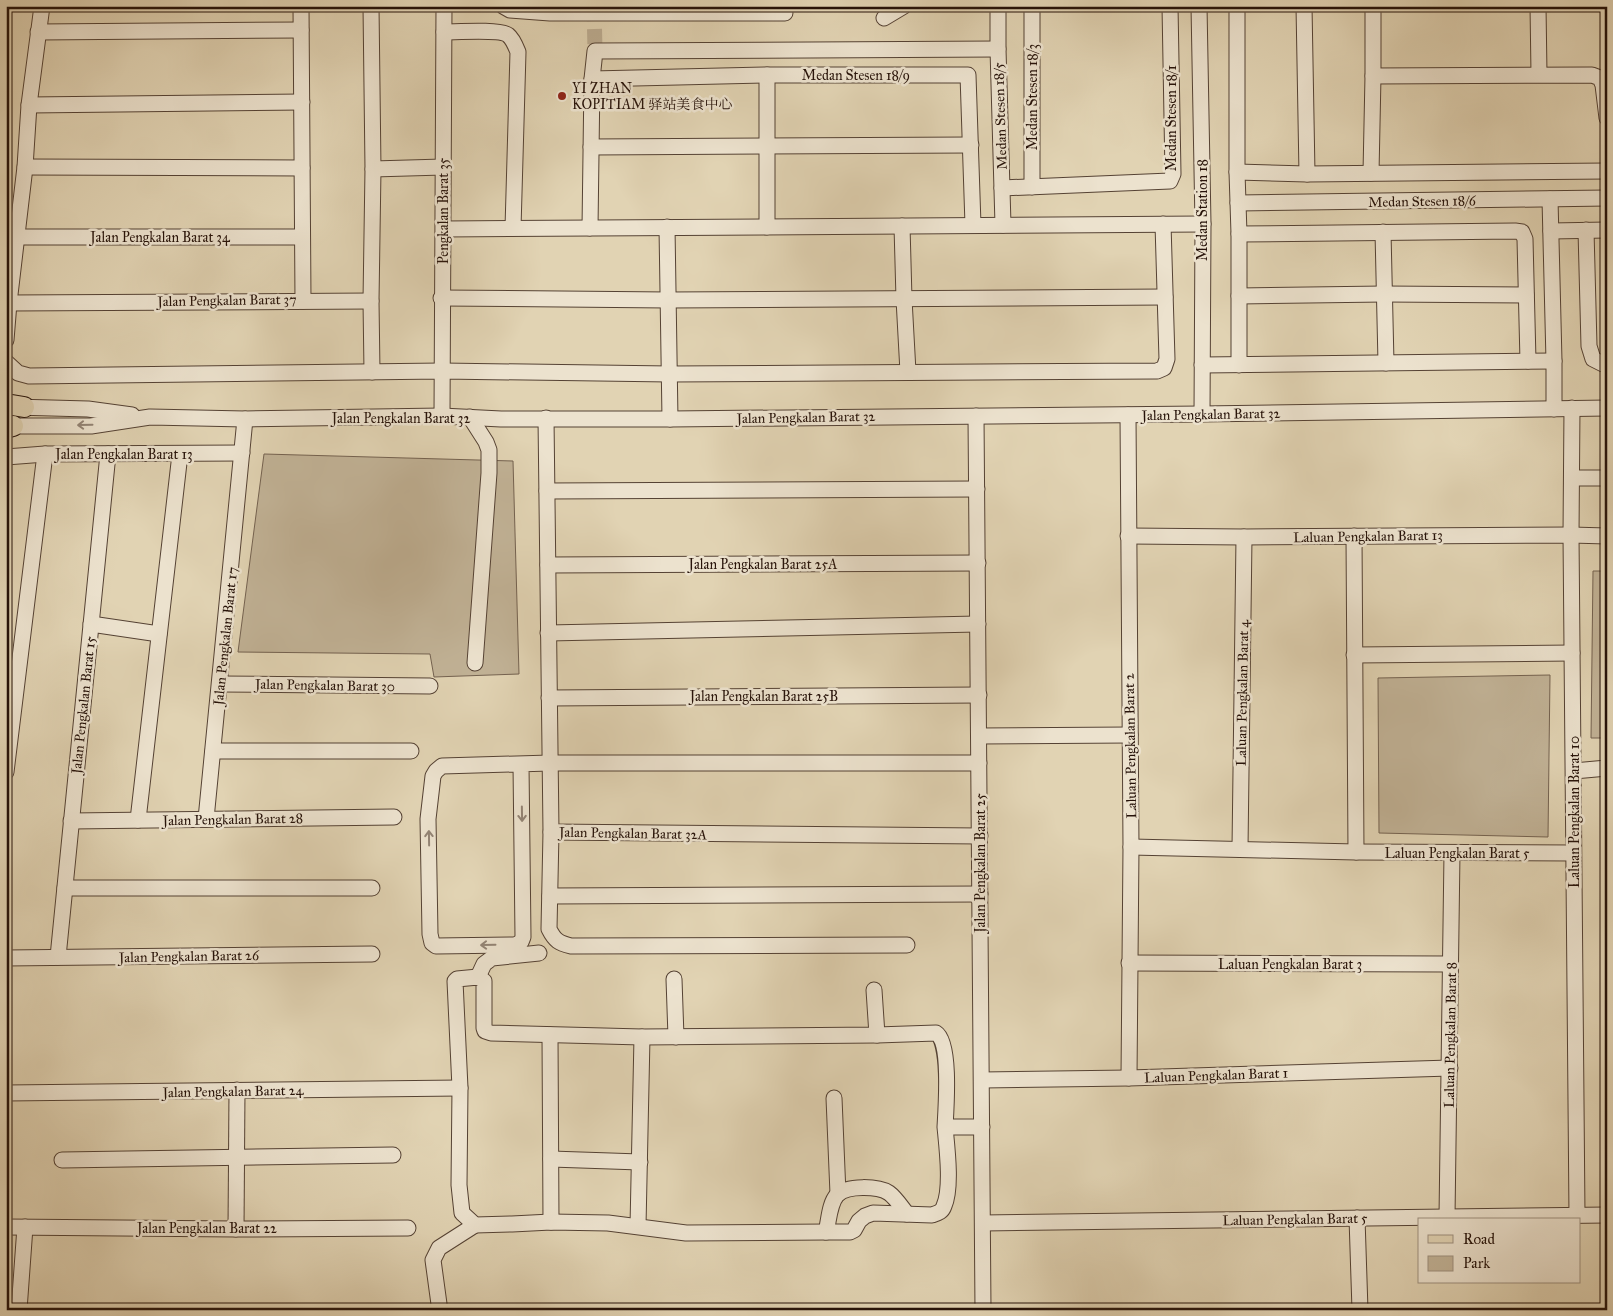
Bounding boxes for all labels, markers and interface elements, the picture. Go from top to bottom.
street label: Medan Stesen 18/3 [1024,44,1041,150]
street label: Medan Stesen 18/5 [990,62,1011,170]
street label: Medan Stesen 18/1 [1163,64,1180,171]
street label: Medan Stesen 18/9 [802,67,910,84]
place label: YI ZHAN KOPITIAM 驿站美食中心 [572,80,733,113]
marker: YI ZHAN KOPITIAM 驿站美食中心 [556,90,568,102]
street label: Pengkalan Barat 35 [435,157,452,264]
street label: Medan Station 18 [1194,159,1211,261]
street label: Medan Stesen 18/6 [1368,192,1477,211]
street label: Jalan Pengkalan Barat 34 [88,229,231,247]
street label: Jalan Pengkalan Barat 37 [155,291,297,311]
street label: Jalan Pengkalan Barat 32 [1140,405,1281,425]
street label: Jalan Pengkalan Barat 32 [735,408,876,428]
street label: Jalan Pengkalan Barat 32 [330,410,470,428]
one-way arrow [77,421,93,430]
street label: Jalan Pengkalan Barat 13 [53,446,193,464]
street label: Laluan Pengkalan Barat 13 [1293,527,1443,546]
street label: Jalan Pengkalan Barat 25A [687,556,838,574]
street label: Jalan Pengkalan Barat 17 [210,566,242,708]
street label: Laluan Pengkalan Barat 4 [1233,619,1252,766]
street label: Jalan Pengkalan Barat 15 [68,635,100,777]
street label: Laluan Pengkalan Barat 2 [1121,673,1140,819]
street label: Jalan Pengkalan Barat 30 [253,676,395,696]
street label: Jalan Pengkalan Barat 25B [688,688,838,706]
street label: Laluan Pengkalan Barat 10 [1566,736,1583,888]
street label: Jalan Pengkalan Barat 25 [972,793,990,935]
one-way arrow [517,806,527,822]
street label: Jalan Pengkalan Barat 28 [161,810,303,830]
street label: Jalan Pengkalan Barat 32A [557,824,708,844]
one-way arrow [424,830,433,846]
street label: Laluan Pengkalan Barat 5 [1384,845,1530,862]
one-way arrow [480,940,496,950]
street label: Jalan Pengkalan Barat 26 [117,947,260,967]
street label: Laluan Pengkalan Barat 3 [1218,956,1362,973]
street label: Laluan Pengkalan Barat 8 [1441,962,1460,1108]
street label: Laluan Pengkalan Barat 1 [1144,1064,1289,1087]
street label: Jalan Pengkalan Barat 24 [160,1082,305,1102]
street label: Laluan Pengkalan Barat 5 [1222,1210,1368,1229]
legend [1418,1218,1580,1284]
street label: Jalan Pengkalan Barat 22 [135,1220,277,1238]
text: Road [1463,1230,1495,1248]
text: Park [1463,1254,1490,1272]

